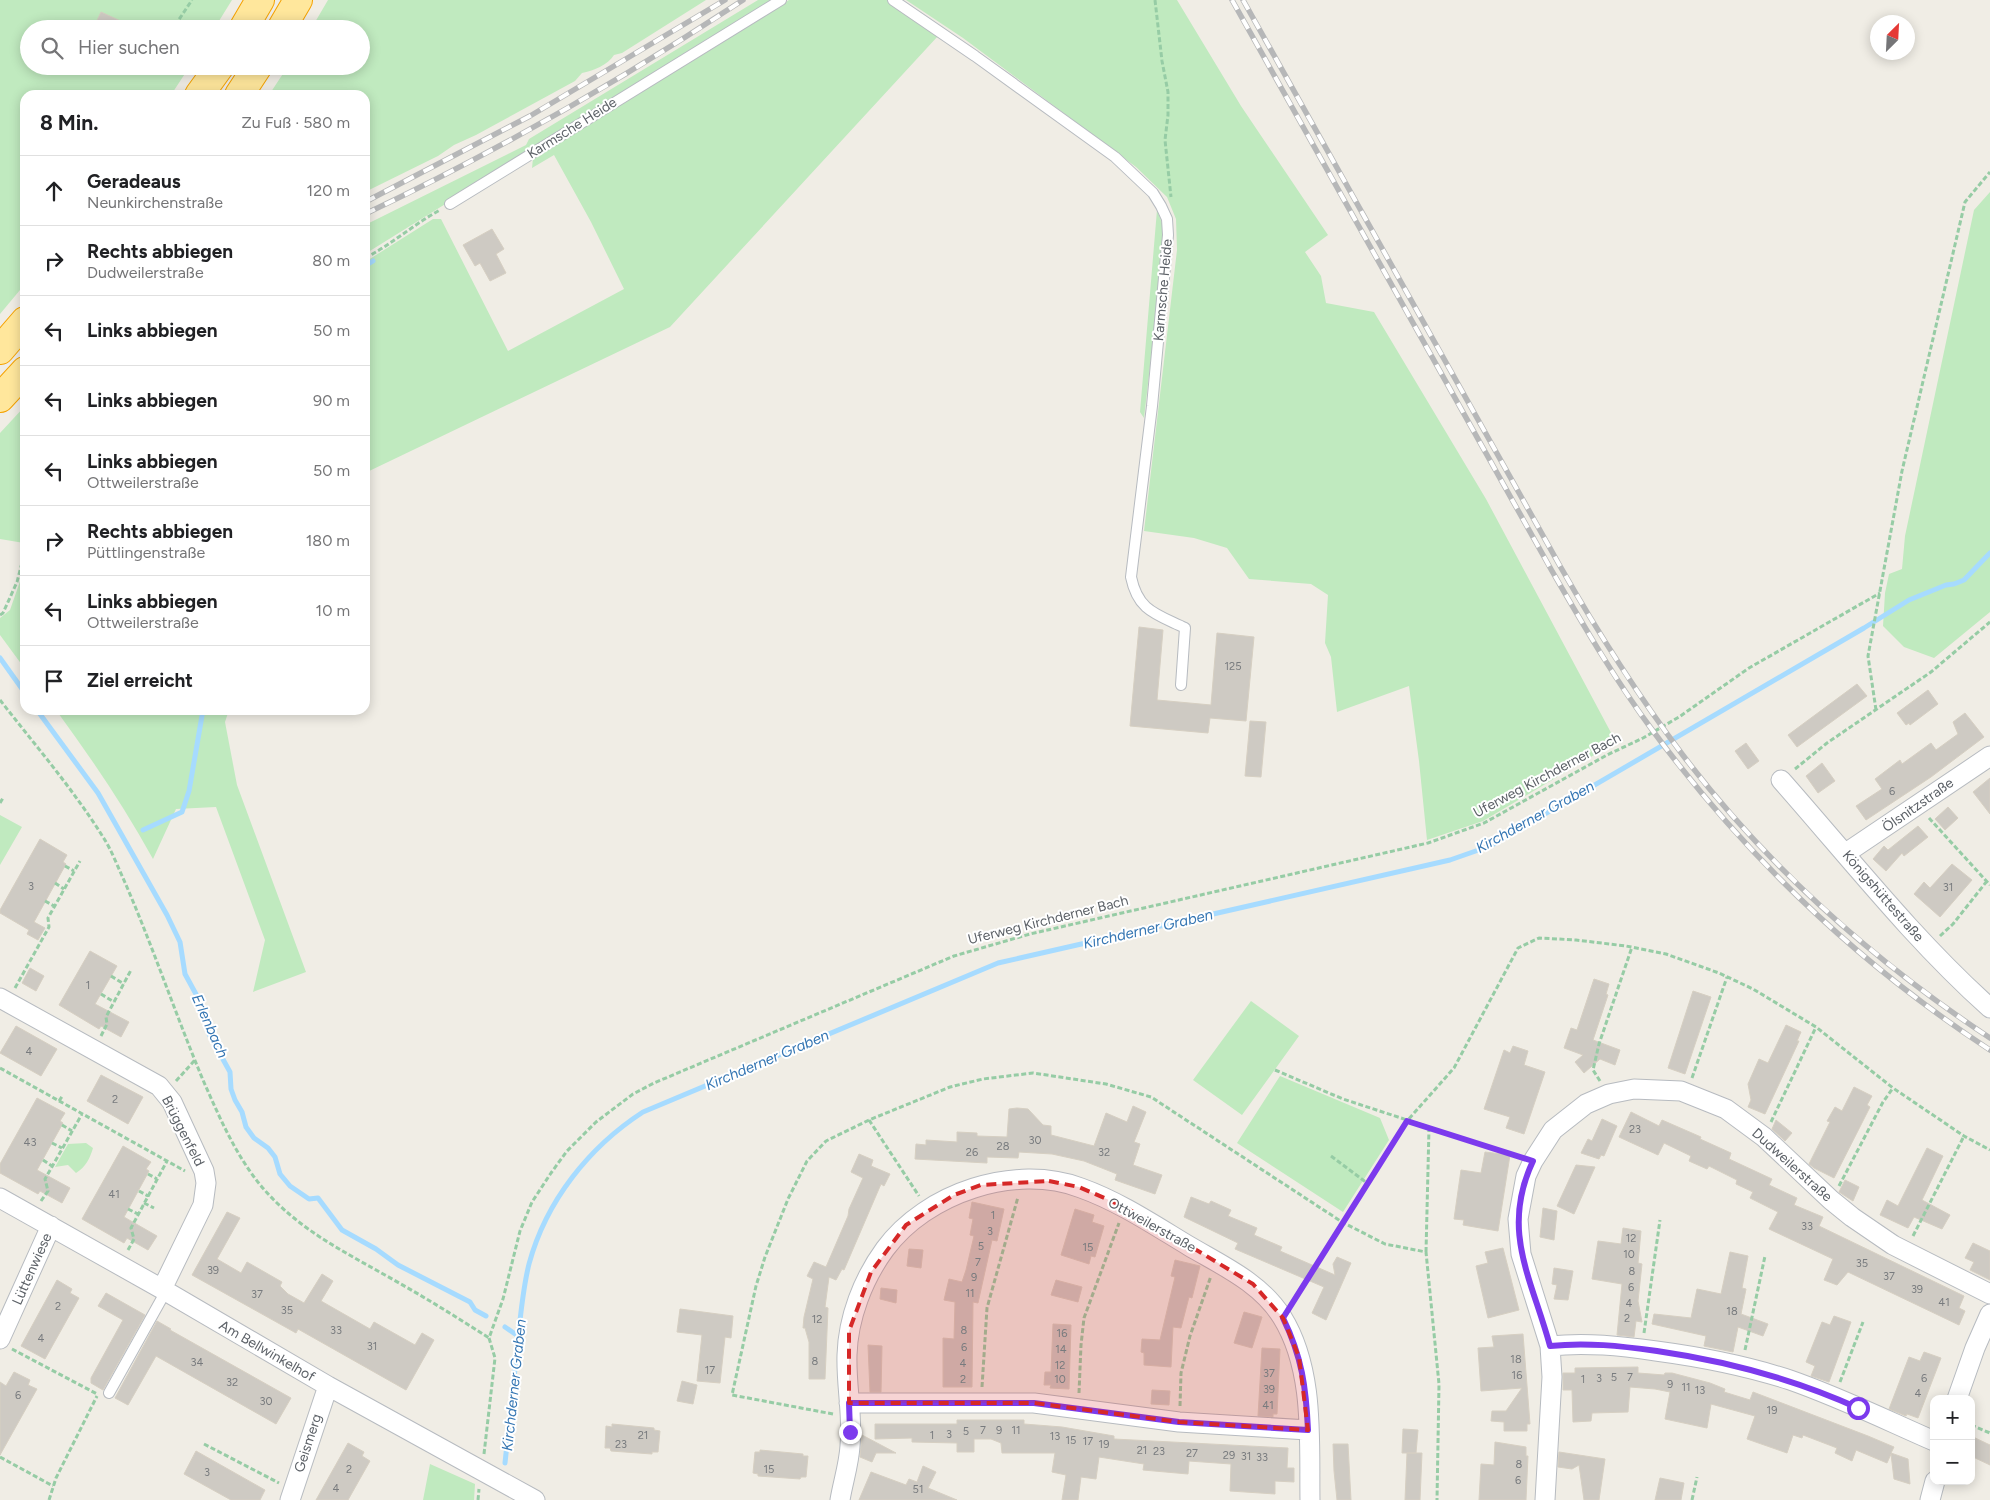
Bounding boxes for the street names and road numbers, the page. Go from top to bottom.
street label: Karmsche Heide [524,93,620,162]
street label: Karmsche Heide [1150,238,1176,342]
street label: Uferweg Kirchderner Bach [1470,729,1624,821]
street label: Ölsnitzstraße [1879,774,1957,836]
street label: Königshüttestraße [1839,847,1927,945]
street label: Uferweg Kirchderner Bach [966,892,1130,948]
street label: Brüggenfeld [158,1093,208,1169]
street label: Dudweilerstraße [1748,1125,1836,1206]
street label: Ottweilerstraße [1105,1194,1199,1256]
street label: Lüttenwiese [9,1230,56,1308]
street label: Am Bellwinkelhof [216,1317,319,1386]
street label: Geismerg [291,1412,325,1474]

